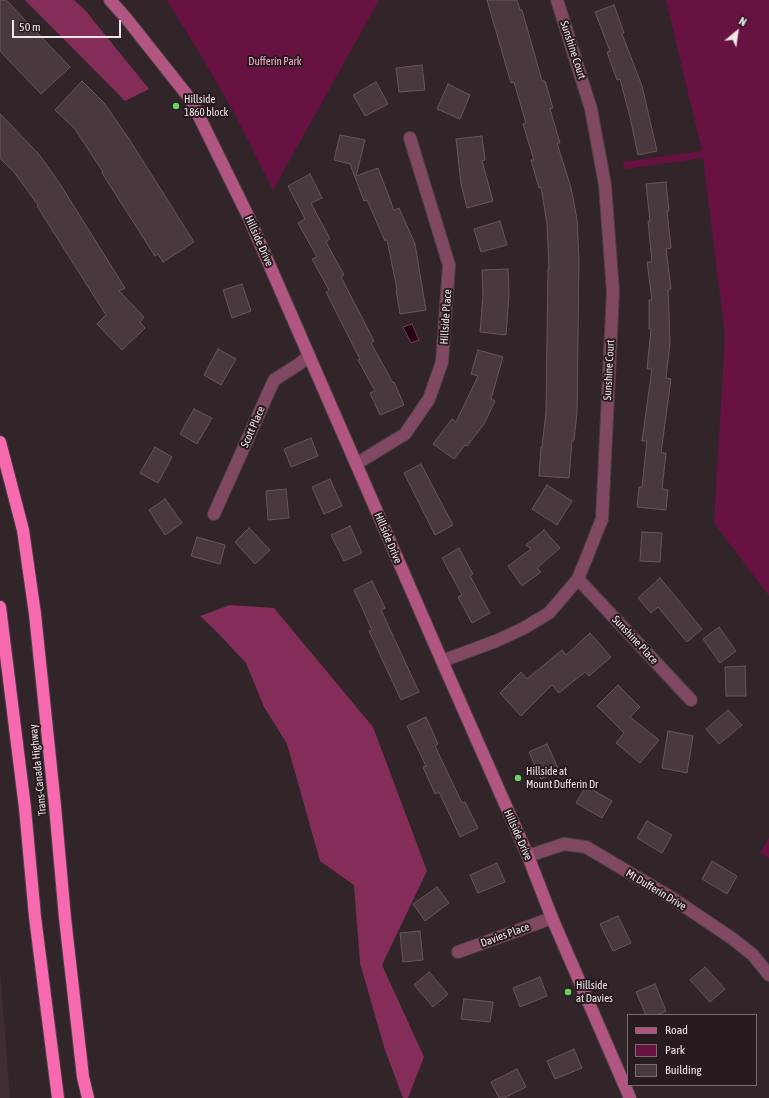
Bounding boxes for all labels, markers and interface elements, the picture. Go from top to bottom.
scale bar [14,12,123,38]
north arrow [717,12,757,52]
text: N [737,15,749,28]
street label: Sunshine Court [557,19,589,81]
text: 50 m [19,20,41,34]
park label: Dufferin Park [248,55,302,69]
place label: Hillside 1860 block [184,93,228,119]
marker: Hillside 1860 block [171,101,181,111]
street label: Hillside Drive [242,214,276,268]
street label: Hillside Place [437,289,455,345]
street label: Sunshine Court [601,339,617,401]
street label: Scott Place [238,404,268,450]
street label: Hillside Drive [371,510,405,566]
street label: Sunshine Place [609,613,661,667]
street label: Trans-Canada Highway [27,724,49,816]
place label: Hillside at Mount Dufferin Dr [526,765,598,791]
marker: Hillside at Mount Dufferin Dr [513,773,523,783]
street label: Hillside Drive [501,808,535,862]
street label: Mt Dufferin Drive [623,867,689,913]
street label: Davies Place [479,920,531,950]
place label: Hillside at Davies [576,979,613,1005]
marker: Hillside at Davies [563,987,573,997]
legend [627,1014,757,1086]
text: Road [665,1023,688,1037]
text: Park [665,1043,685,1057]
text: Building [665,1063,702,1077]

